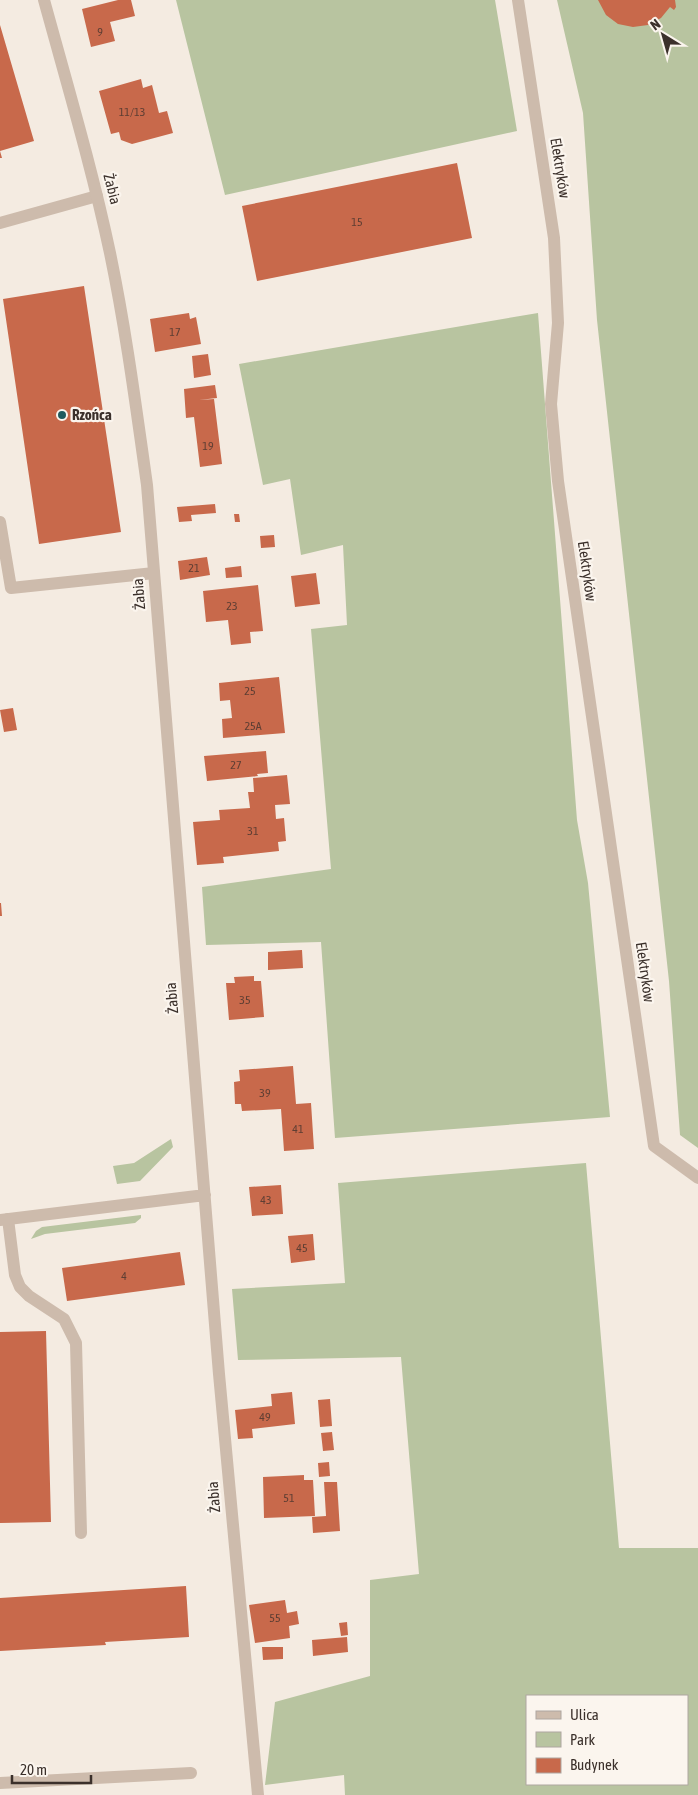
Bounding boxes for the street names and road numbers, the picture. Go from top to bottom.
street label: Elektryków [547,137,574,199]
street label: Żabia [100,172,125,206]
street label: Elektryków [575,540,600,602]
street label: Żabia [129,578,148,610]
street label: Elektryków [633,941,658,1003]
street label: Żabia [162,982,181,1014]
street label: Żabia [204,1481,223,1513]

